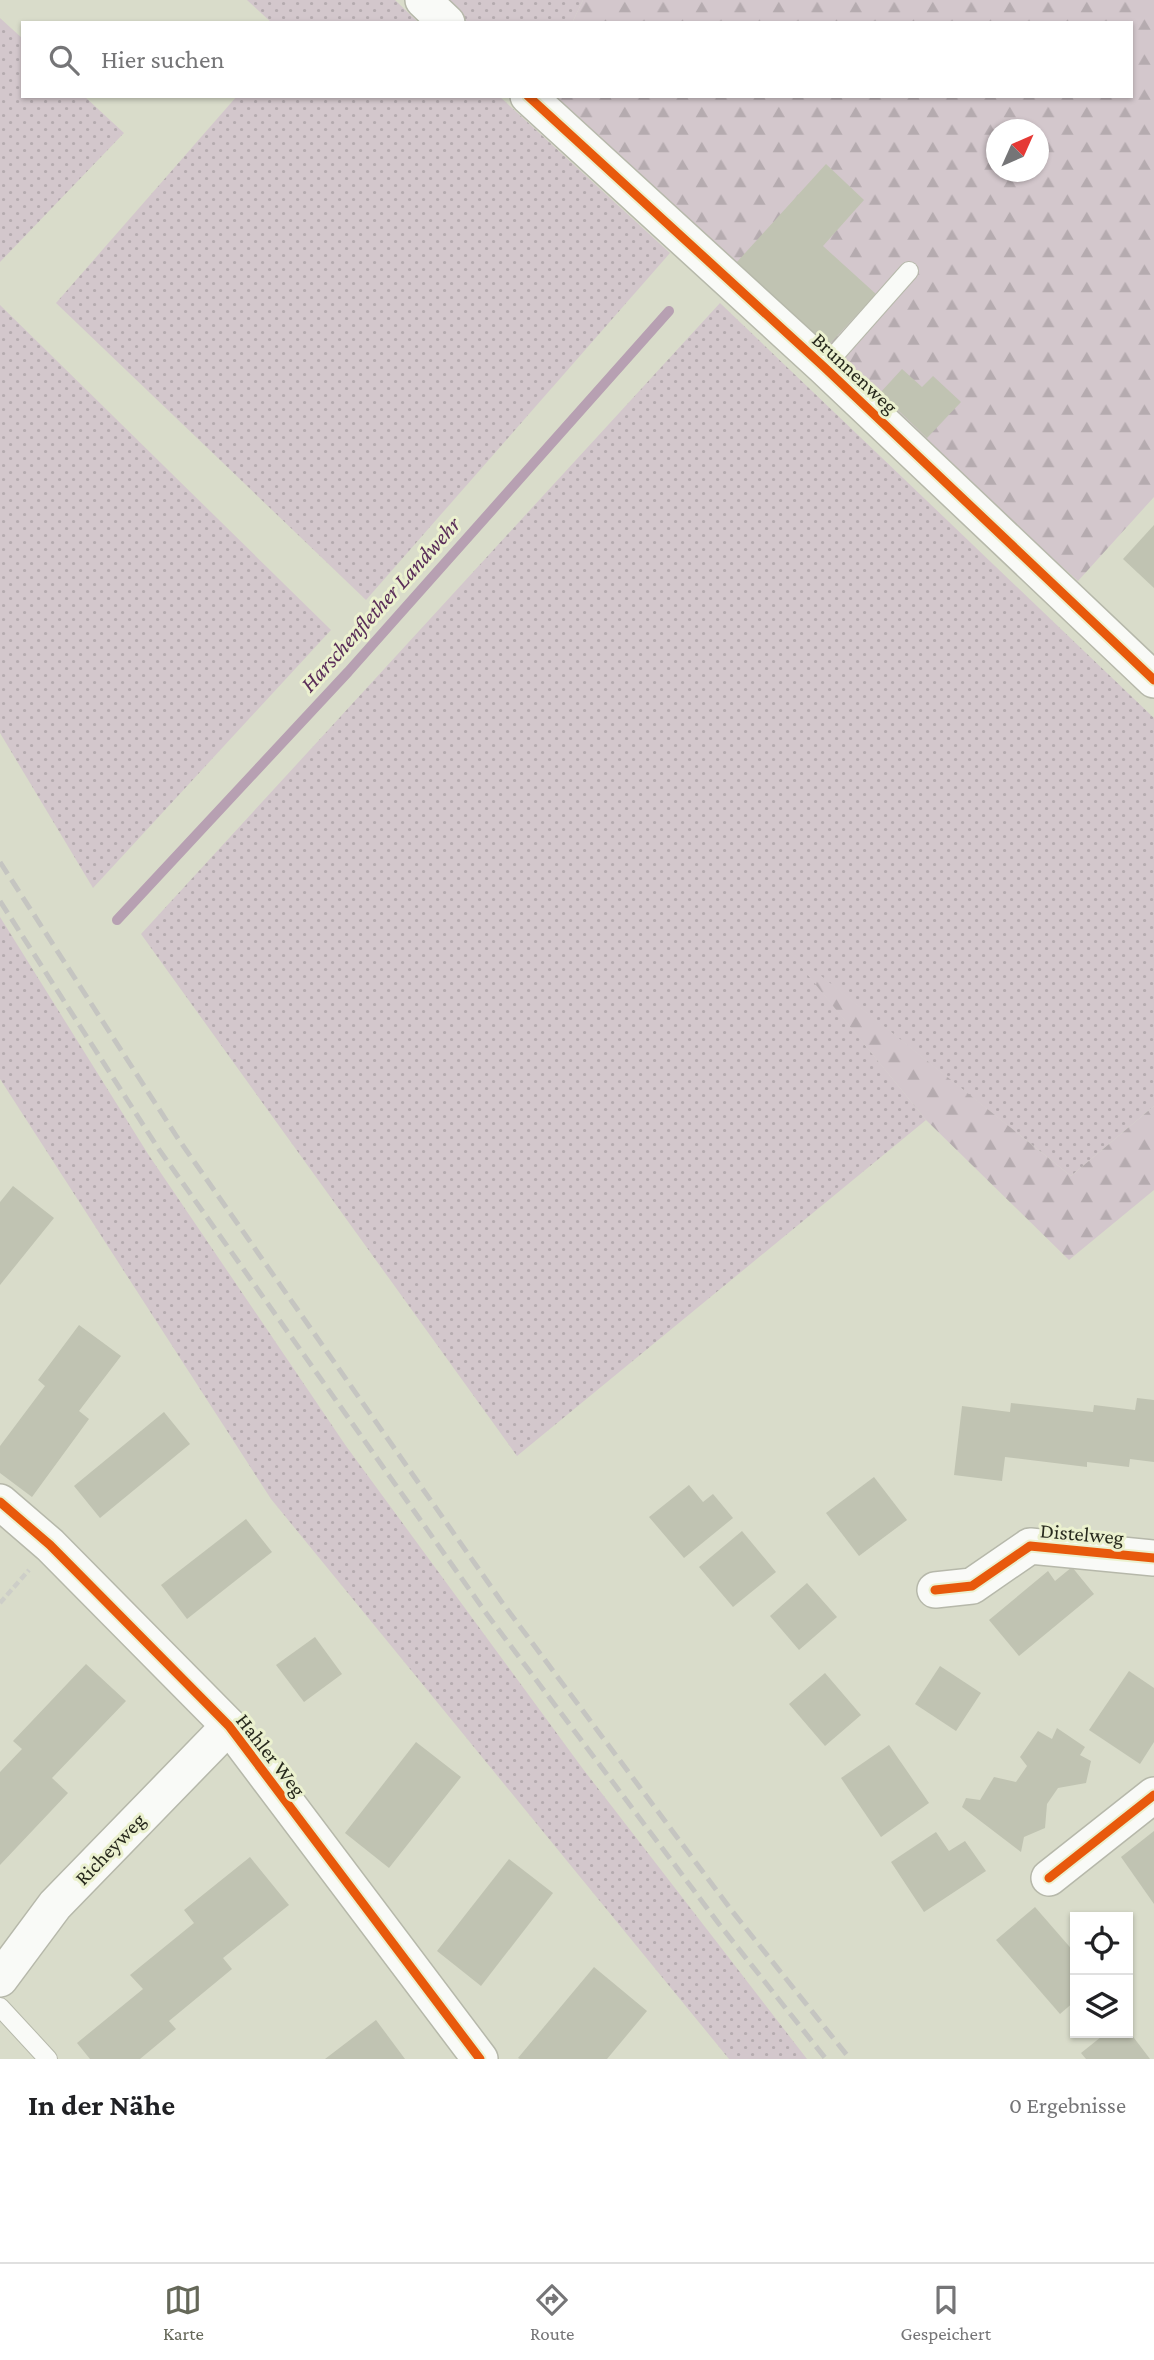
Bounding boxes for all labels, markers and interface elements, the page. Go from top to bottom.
search box [21,21,1133,98]
icon: search [45,41,83,79]
text: Hier suchen [101,45,224,74]
north arrow [986,119,1049,182]
street label: Brunnenweg [807,327,903,419]
water label: Harschenflether Landwehr [295,511,466,697]
street label: Distelweg [1039,1518,1125,1550]
street label: Hahler Weg [231,1709,311,1801]
street label: Richeyweg [70,1808,150,1890]
map controls [1070,1912,1133,2038]
button: locate [1070,1912,1133,1975]
button: layers [1070,1975,1133,2038]
text: In der Nähe [28,2088,175,2121]
text: 0 Ergebnisse [1009,2092,1126,2118]
tab: Karte [163,2281,204,2344]
tab: Route [530,2281,574,2344]
tab: Gespeichert [900,2281,991,2344]

